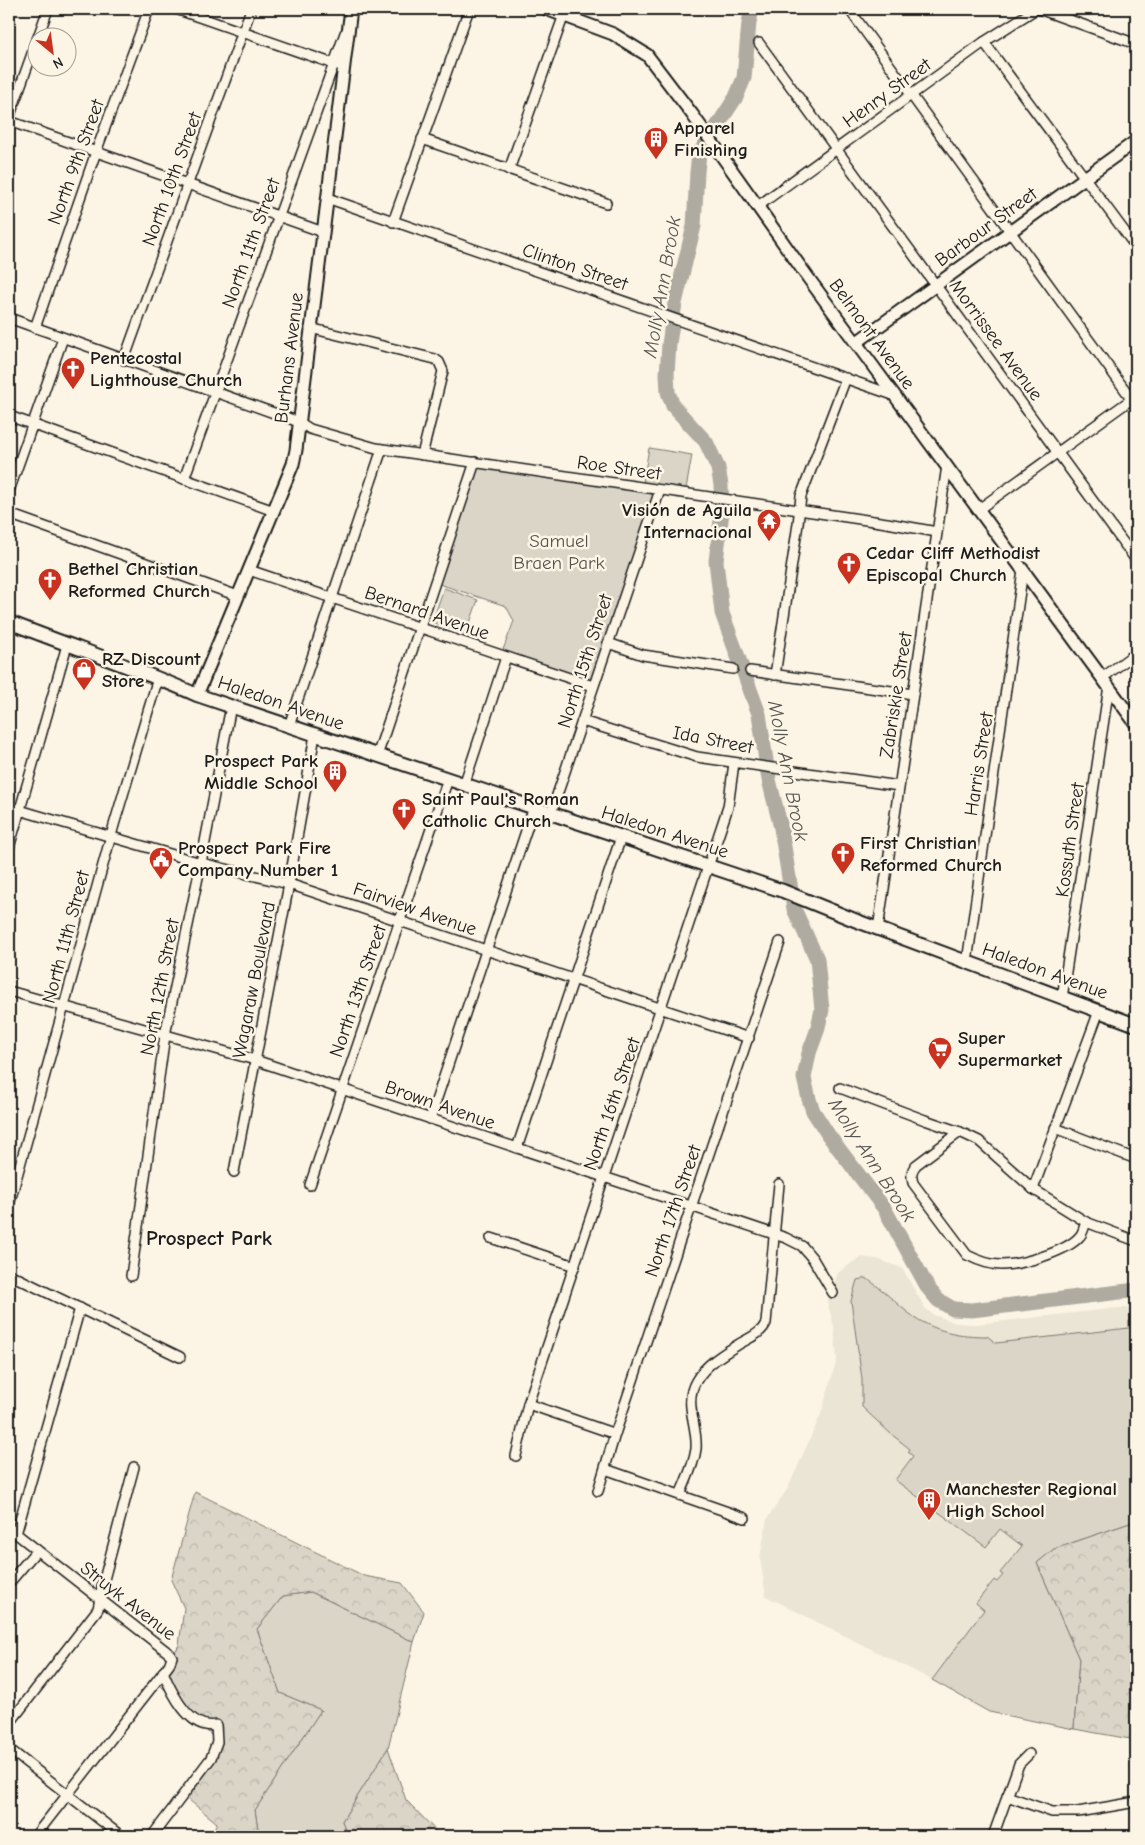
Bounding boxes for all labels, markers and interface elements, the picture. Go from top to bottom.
north arrow [28,28,78,78]
text: N [50,53,66,73]
street label: Henry Street [839,53,936,132]
street label: North 9th Street [43,96,109,228]
street label: North 10th Street [138,109,207,249]
place label: Apparel Finishing [674,117,748,161]
building icon: Apparel Finishing [643,126,669,160]
street label: North 11th Street [217,175,285,311]
street label: Barbour Street [931,182,1042,271]
water label: Molly Ann Brook [638,214,686,360]
street label: Clinton Street [519,239,631,295]
street label: Belmont Avenue [824,274,920,394]
street label: Morrissee Avenue [945,275,1047,405]
street label: Burhans Avenue [270,291,308,425]
place label: Pentecostal Lighthouse Church [90,347,242,391]
church icon: Pentecostal Lighthouse Church [60,356,86,390]
street label: Roe Street [576,451,663,485]
place label: Visión de Aguila Internacional [622,499,752,543]
temple icon: Visión de Aguila Internacional [756,508,782,542]
park label: Samuel Braen Park [513,530,606,574]
place label: Cedar Cliff Methodist Episcopal Church [866,542,1041,586]
church icon: Cedar Cliff Methodist Episcopal Church [836,551,862,585]
place label: Bethel Christian Reformed Church [68,558,210,602]
church icon: Bethel Christian Reformed Church [37,567,63,601]
street label: Bernard Avenue [362,581,492,645]
street label: North 15th Street [553,591,617,731]
street label: Zabriskie Street [875,630,917,760]
place label: RZ Discount Store [102,648,201,692]
shop icon: RZ Discount Store [71,657,97,691]
street label: Haledon Avenue [215,671,347,735]
water label: Molly Ann Brook [763,698,813,844]
street label: Harris Street [960,710,998,817]
street label: Ida Street [671,721,756,759]
place label: Prospect Park Middle School [204,750,319,794]
building icon: Prospect Park Middle School [322,759,348,793]
street label: Kossuth Street [1051,781,1089,899]
place label: Saint Paul's Roman Catholic Church [422,788,579,832]
church icon: Saint Paul's Roman Catholic Church [391,797,417,831]
street label: Haledon Avenue [599,801,731,863]
place label: First Christian Reformed Church [860,832,1002,876]
place label: Prospect Park Fire Company Number 1 [178,837,338,881]
church icon: First Christian Reformed Church [830,841,856,875]
public building icon: Prospect Park Fire Company Number 1 [148,846,174,880]
street label: North 11th Street [38,868,94,1006]
street label: Fairview Avenue [350,878,480,940]
street label: Wagaraw Boulevard [228,900,280,1060]
street label: North 12th Street [136,916,184,1057]
street label: North 13th Street [325,921,391,1060]
street label: Haledon Avenue [979,938,1111,1004]
place label: Super Supermarket [958,1027,1063,1071]
street label: North 16th Street [579,1034,645,1174]
supermarket icon: Super Supermarket [927,1036,953,1070]
street label: Brown Avenue [382,1076,498,1134]
water label: Molly Ann Brook [823,1093,921,1226]
street label: North 17th Street [640,1142,706,1280]
district label: Prospect Park [146,1226,273,1250]
place label: Manchester Regional High School [946,1478,1117,1522]
building icon: Manchester Regional High School [916,1487,942,1521]
street label: Struyk Avenue [76,1557,180,1645]

